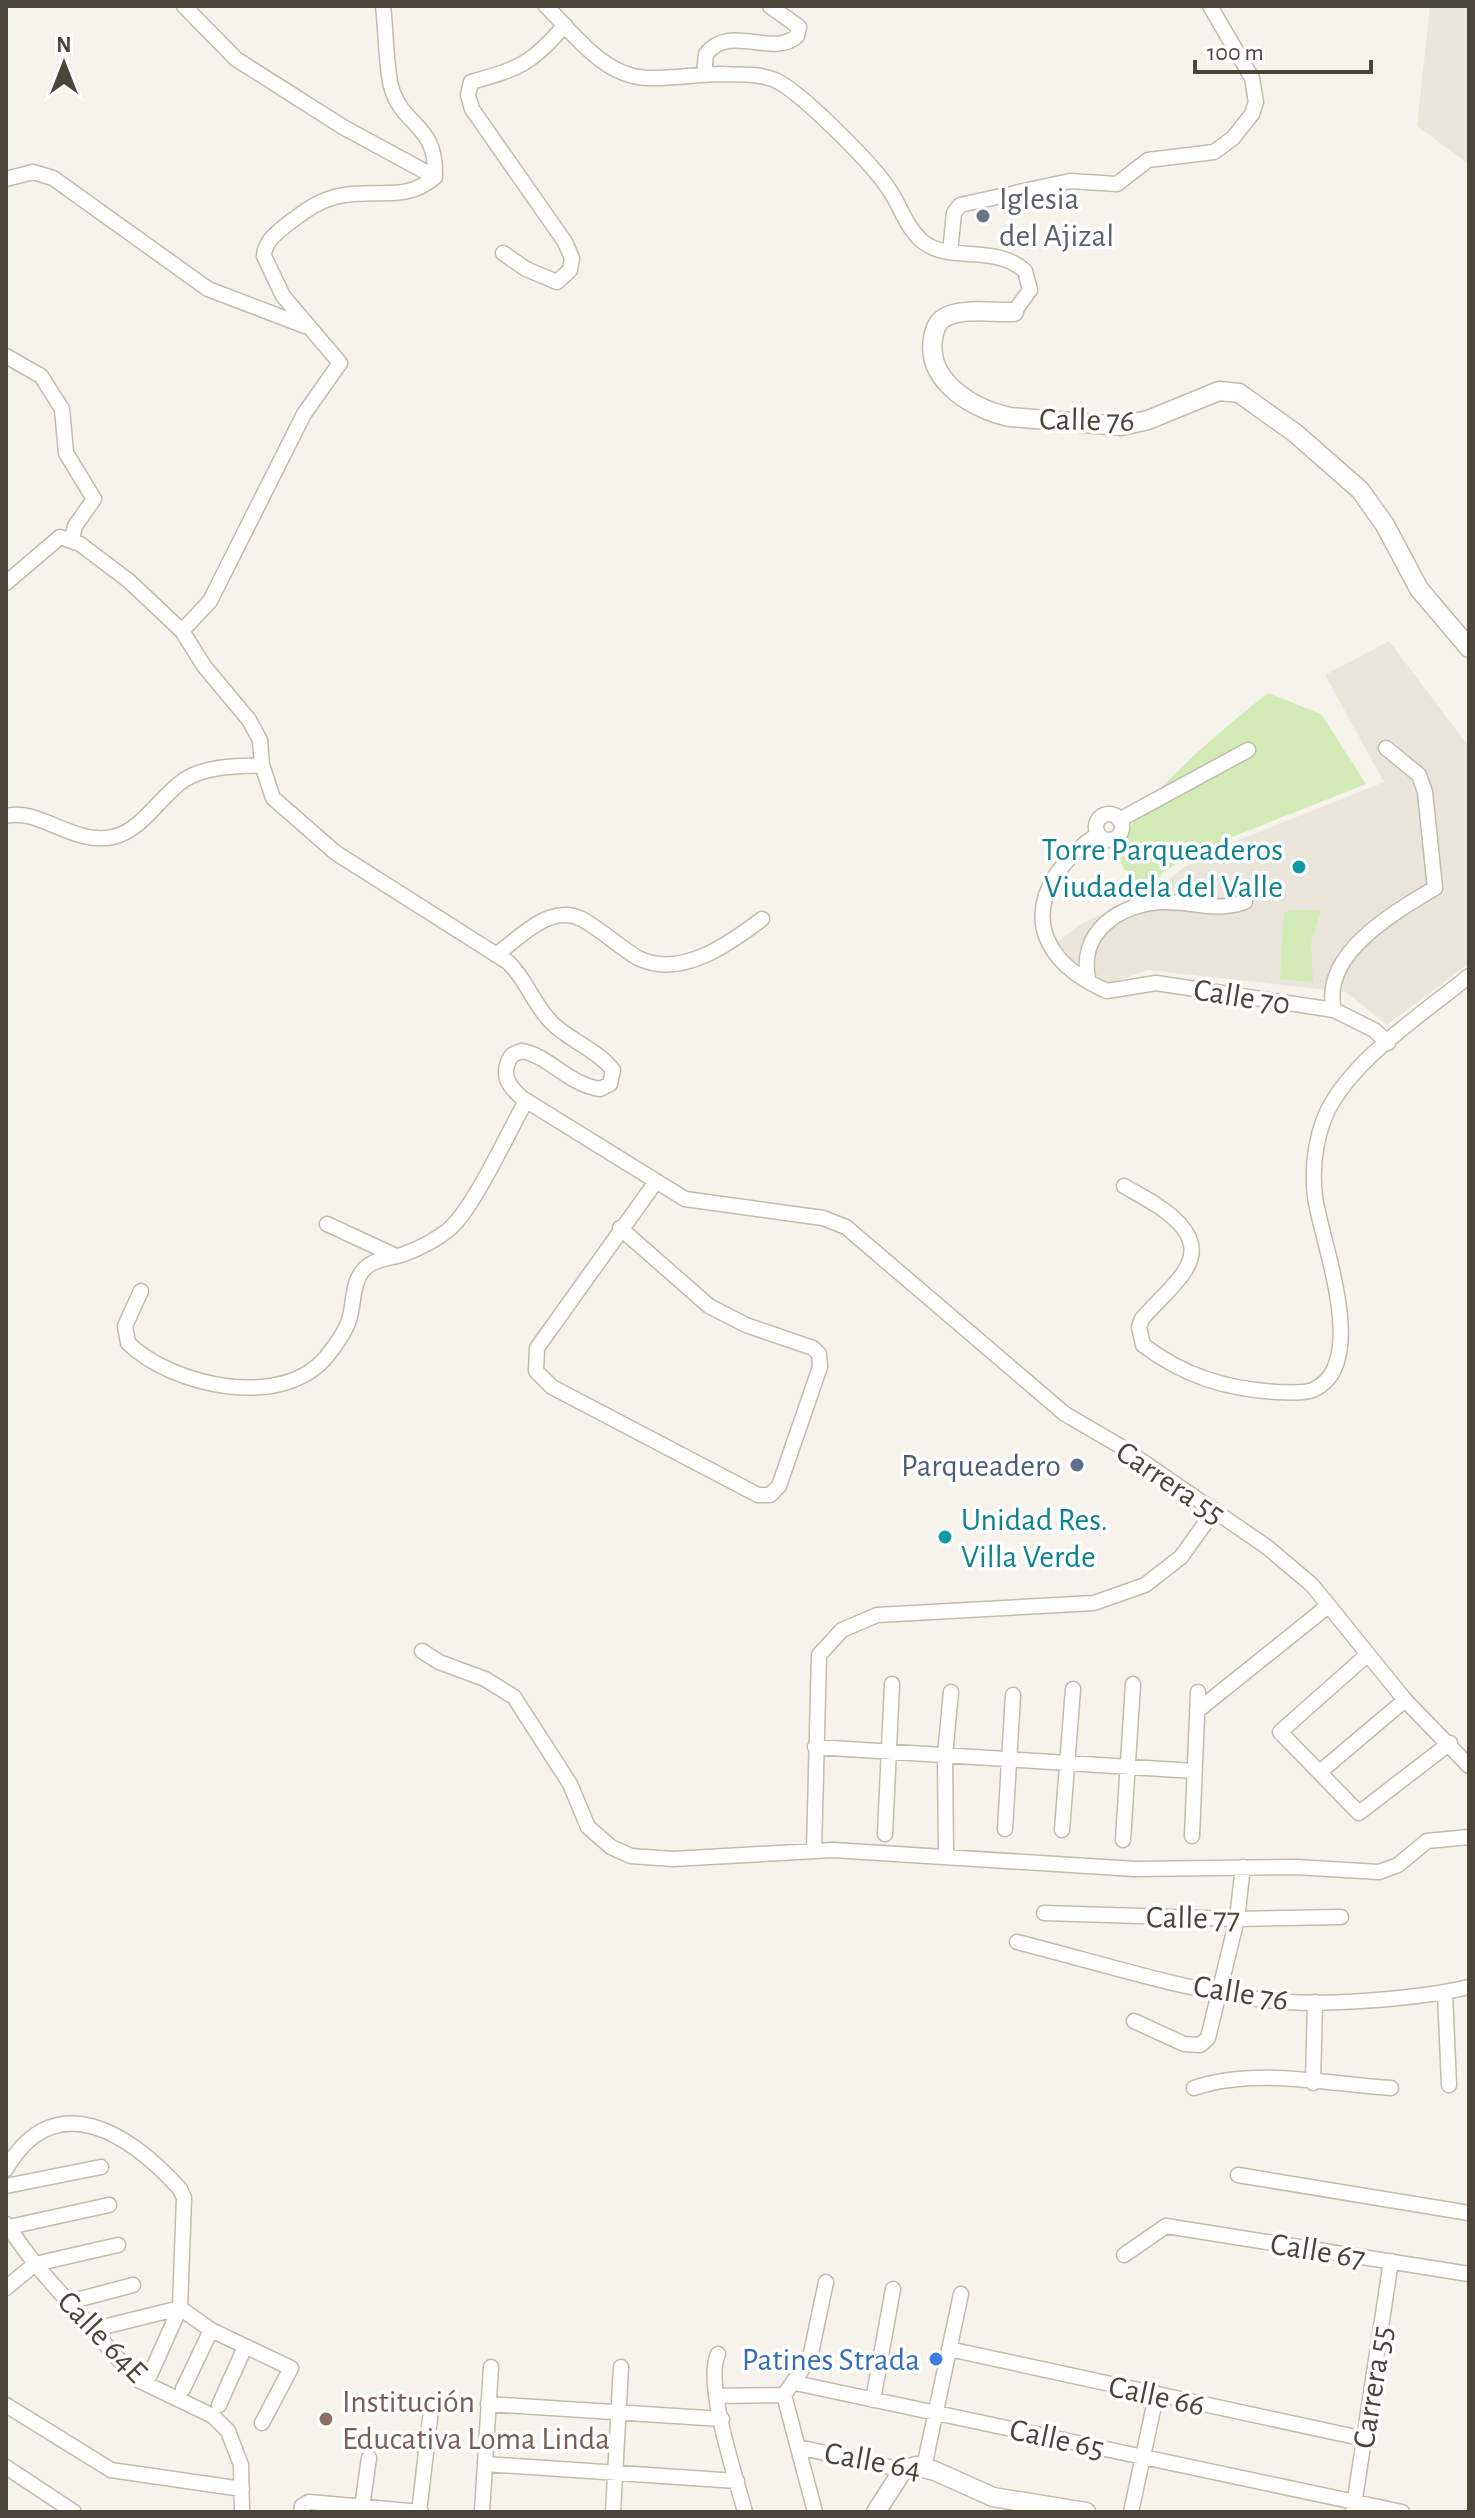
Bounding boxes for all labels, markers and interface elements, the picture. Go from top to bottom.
north arrow [24,24,104,104]
scale bar [1195,24,1371,74]
text: N [56,34,72,56]
text: 100 m [1207,41,1264,65]
place label: Iglesia del Ajizal [999,183,1114,252]
marker: Iglesia del Ajizal [974,207,992,225]
street label: Calle 76 [1039,403,1135,437]
place label: Torre Parqueaderos Viudadela del Valle [1041,834,1283,903]
marker: Torre Parqueaderos Viudadela del Valle [1290,858,1308,876]
street label: Calle 70 [1191,974,1293,1020]
street label: Carrera 55 [1110,1435,1231,1531]
place label: Parqueadero [901,1450,1061,1482]
marker: Parqueadero [1068,1456,1086,1474]
place label: Unidad Res. Villa Verde [961,1504,1108,1573]
marker: Unidad Res. Villa Verde [936,1528,954,1546]
street label: Calle 77 [1146,1901,1240,1935]
street label: Calle 76 [1191,1970,1291,2016]
street label: Calle 67 [1268,2228,1368,2274]
street label: Calle 64E [51,2285,153,2388]
street label: Carrera 55 [1348,2324,1398,2451]
place label: Patines Strada [742,2344,920,2376]
marker: Patines Strada [927,2350,945,2368]
street label: Calle 66 [1106,2370,1208,2422]
place label: Institución Educativa Loma Linda [342,2386,610,2455]
marker: Institución Educativa Loma Linda [317,2410,335,2428]
street label: Calle 65 [1007,2413,1107,2465]
street label: Calle 64 [822,2437,924,2485]

